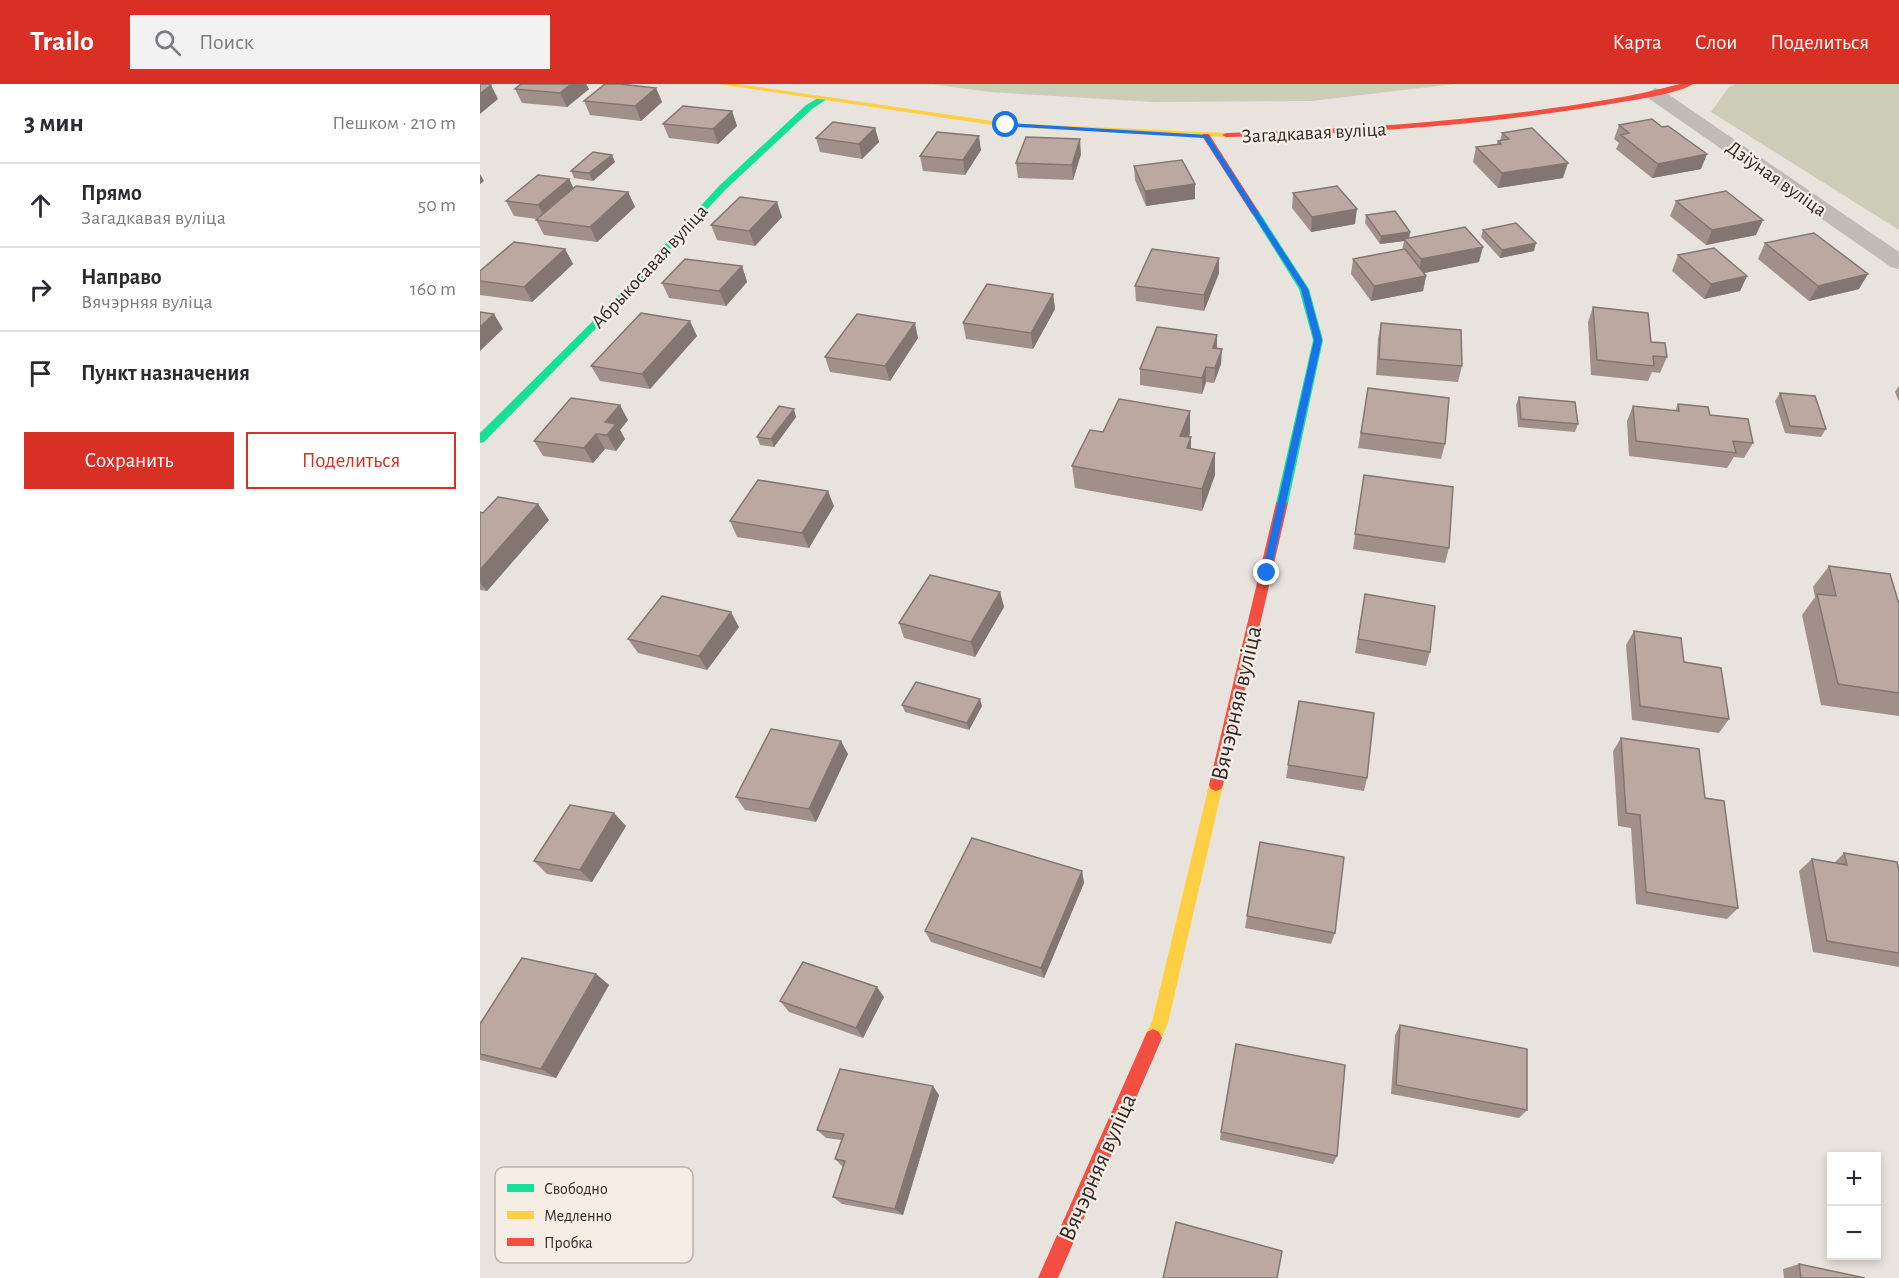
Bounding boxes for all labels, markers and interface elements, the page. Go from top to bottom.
search box [130,15,550,69]
icon: search [151,26,184,59]
text: Trailo [30,28,94,56]
text: Поиск [199,31,254,53]
text: Карта [1612,32,1662,53]
text: Слои [1695,32,1737,53]
text: Поделиться [1770,32,1869,53]
text: 3 мин [24,110,84,136]
route start [992,111,1018,137]
text: Пешком · 210 m [332,113,456,133]
street label: Загадкавая вуліца [1241,119,1387,147]
street label: Дзіўная вуліца [1723,137,1830,221]
text: Прямо [81,182,142,204]
icon: ahead [24,189,57,222]
text: 50 m [418,195,456,215]
street label: Абрыкосавая вуліца [588,201,712,332]
text: Загадкавая вуліца [81,208,226,228]
text: Направо [81,266,162,288]
icon: right [24,273,57,306]
text: 160 m [410,279,456,299]
text: Вячэрняя вуліца [81,292,213,312]
icon: arrive [24,357,57,390]
text: Пункт назначения [81,362,250,384]
button: Сохранить [24,432,234,489]
button: Поделиться [246,432,456,489]
route end [1253,559,1279,585]
street label: Вячэрняя вуліца [1208,624,1266,783]
street label: Вячэрняя вуліца [1055,1090,1141,1244]
map controls [1827,1152,1881,1260]
button: + [1827,1152,1881,1206]
legend [495,1167,693,1263]
text: Свободно [544,1181,608,1197]
button: − [1827,1206,1881,1260]
text: Медленно [544,1208,612,1224]
text: Пробка [544,1235,593,1251]

